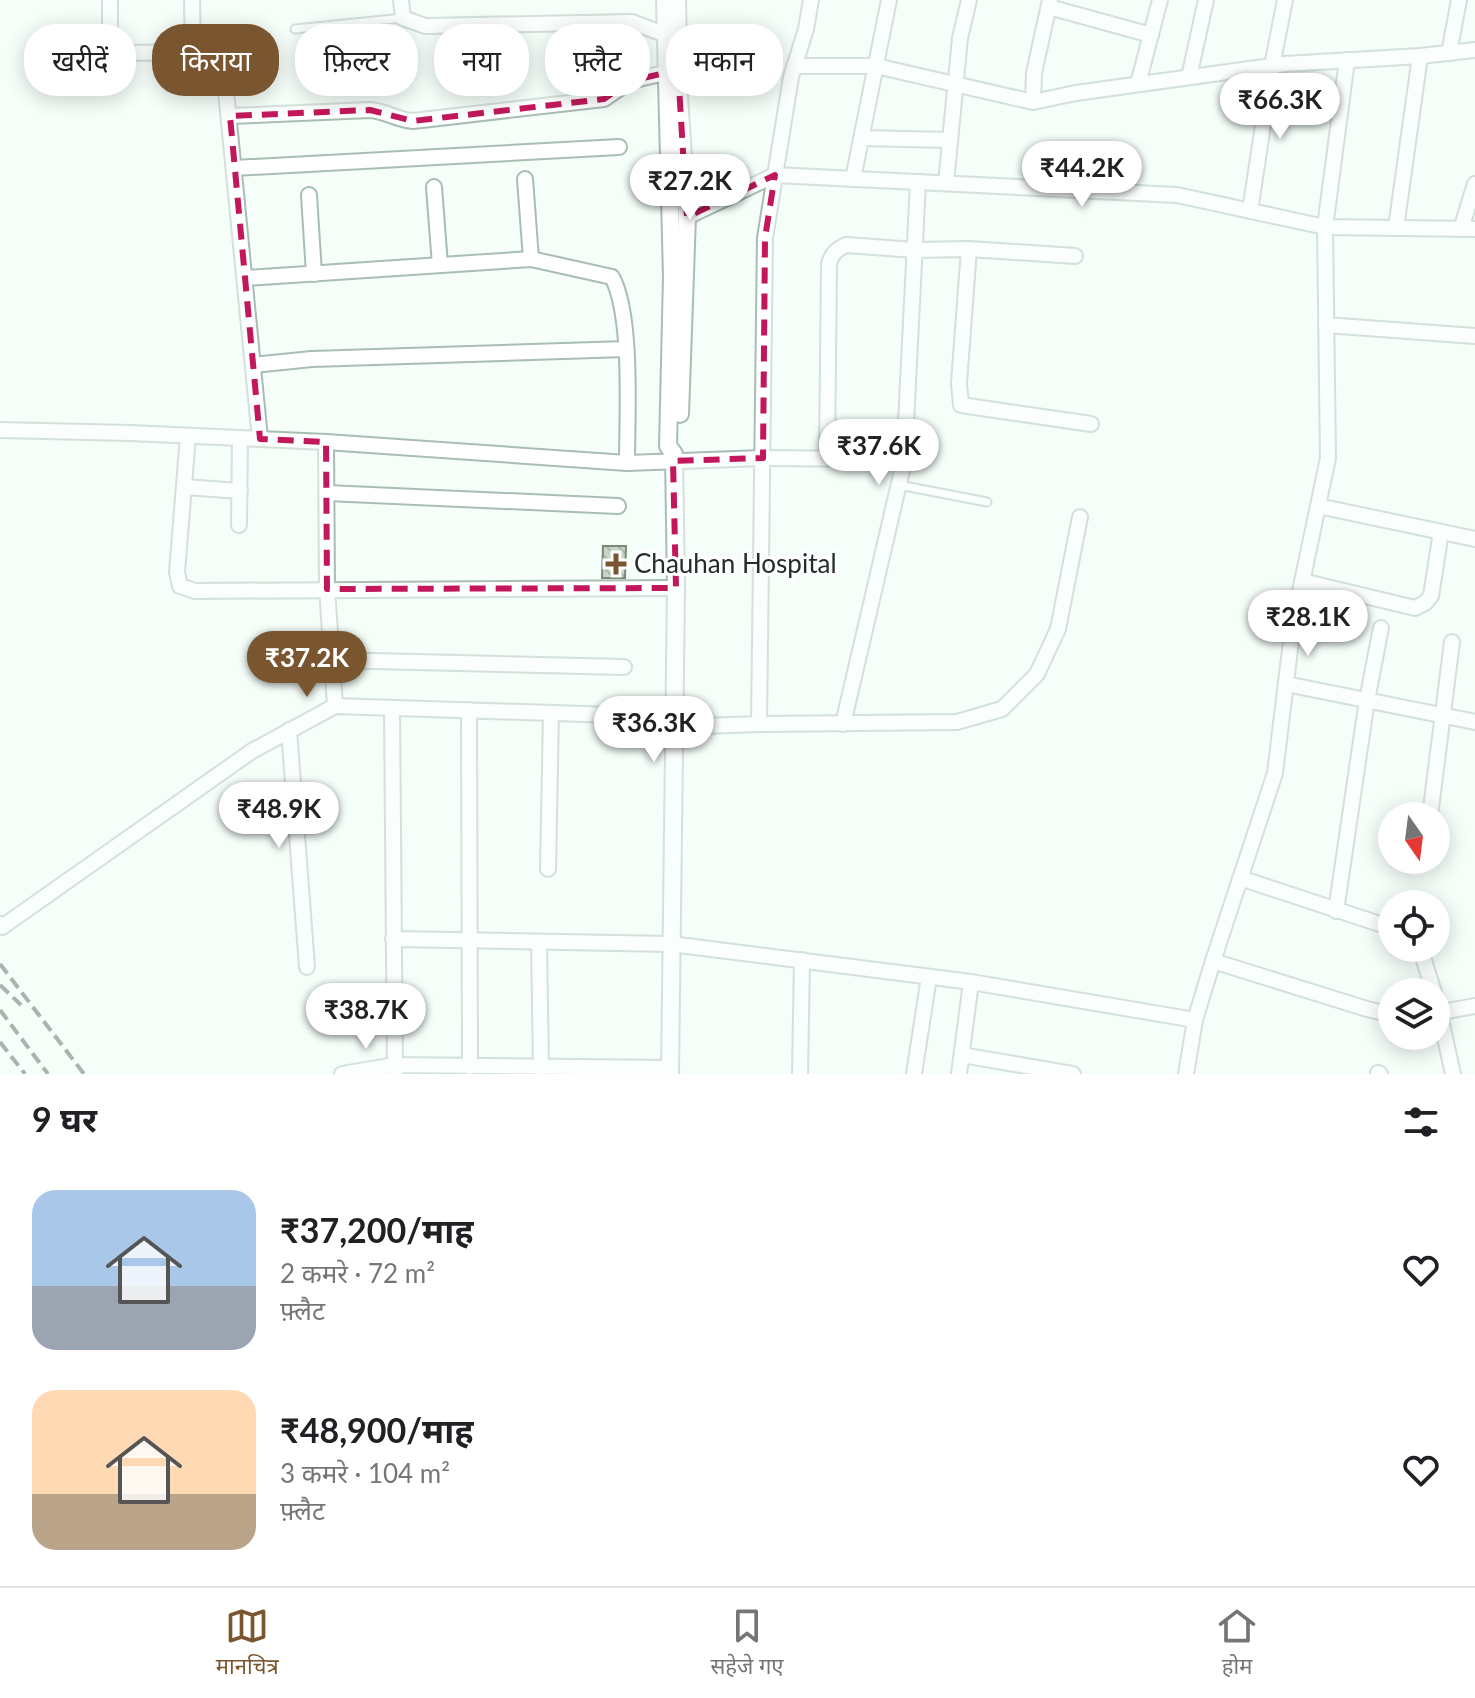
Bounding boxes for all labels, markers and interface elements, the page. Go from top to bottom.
chip: खरीदें [24,24,136,96]
chip: किराया [152,24,279,96]
chip: फ़िल्टर [295,24,418,96]
chip: नया [434,24,529,96]
chip: फ़्लैट [545,24,650,96]
chip: मकान [666,24,783,96]
pin: ₹66.3K [1215,73,1345,141]
text: ₹66.3K [1238,83,1322,115]
pin: ₹44.2K [1017,141,1147,209]
text: ₹44.2K [1040,151,1124,183]
pin: ₹27.2K [625,154,755,222]
text: ₹27.2K [648,164,732,196]
pin: ₹37.6K [814,419,944,487]
text: ₹37.6K [837,429,921,461]
place label: Chauhan Hospital [634,547,837,579]
marker: Chauhan Hospital [605,553,627,575]
pin: ₹28.1K [1243,590,1373,658]
text: ₹28.1K [1266,600,1350,632]
pin: ₹37.2K [242,631,372,699]
text: ₹37.2K [265,641,349,673]
pin: ₹36.3K [589,696,719,764]
text: ₹36.3K [612,706,696,738]
pin: ₹48.9K [214,782,344,850]
text: ₹48.9K [237,792,321,824]
north arrow [1378,802,1450,874]
map controls [1378,802,1450,1050]
button: locate [1378,890,1450,962]
button: layers [1378,978,1450,1050]
pin: ₹38.7K [301,983,431,1051]
text: ₹38.7K [324,993,408,1025]
text: 9 घर [32,1098,97,1139]
icon: filters [1399,1100,1443,1144]
text: ₹37,200/माह [280,1209,474,1250]
icon: home [96,1222,192,1318]
icon: heart [1399,1248,1443,1292]
text: 2 कमरे · 72 m² [280,1257,435,1289]
text: फ़्लैट [280,1294,325,1326]
text: ₹48,900/माह [280,1409,474,1450]
icon: home [96,1422,192,1518]
icon: heart [1399,1448,1443,1492]
text: 3 कमरे · 104 m² [280,1457,450,1489]
text: फ़्लैट [280,1494,325,1526]
tab: मानचित्र [216,1604,279,1683]
tab: सहेजे गए [710,1604,783,1683]
tab: होम [1215,1604,1259,1683]

